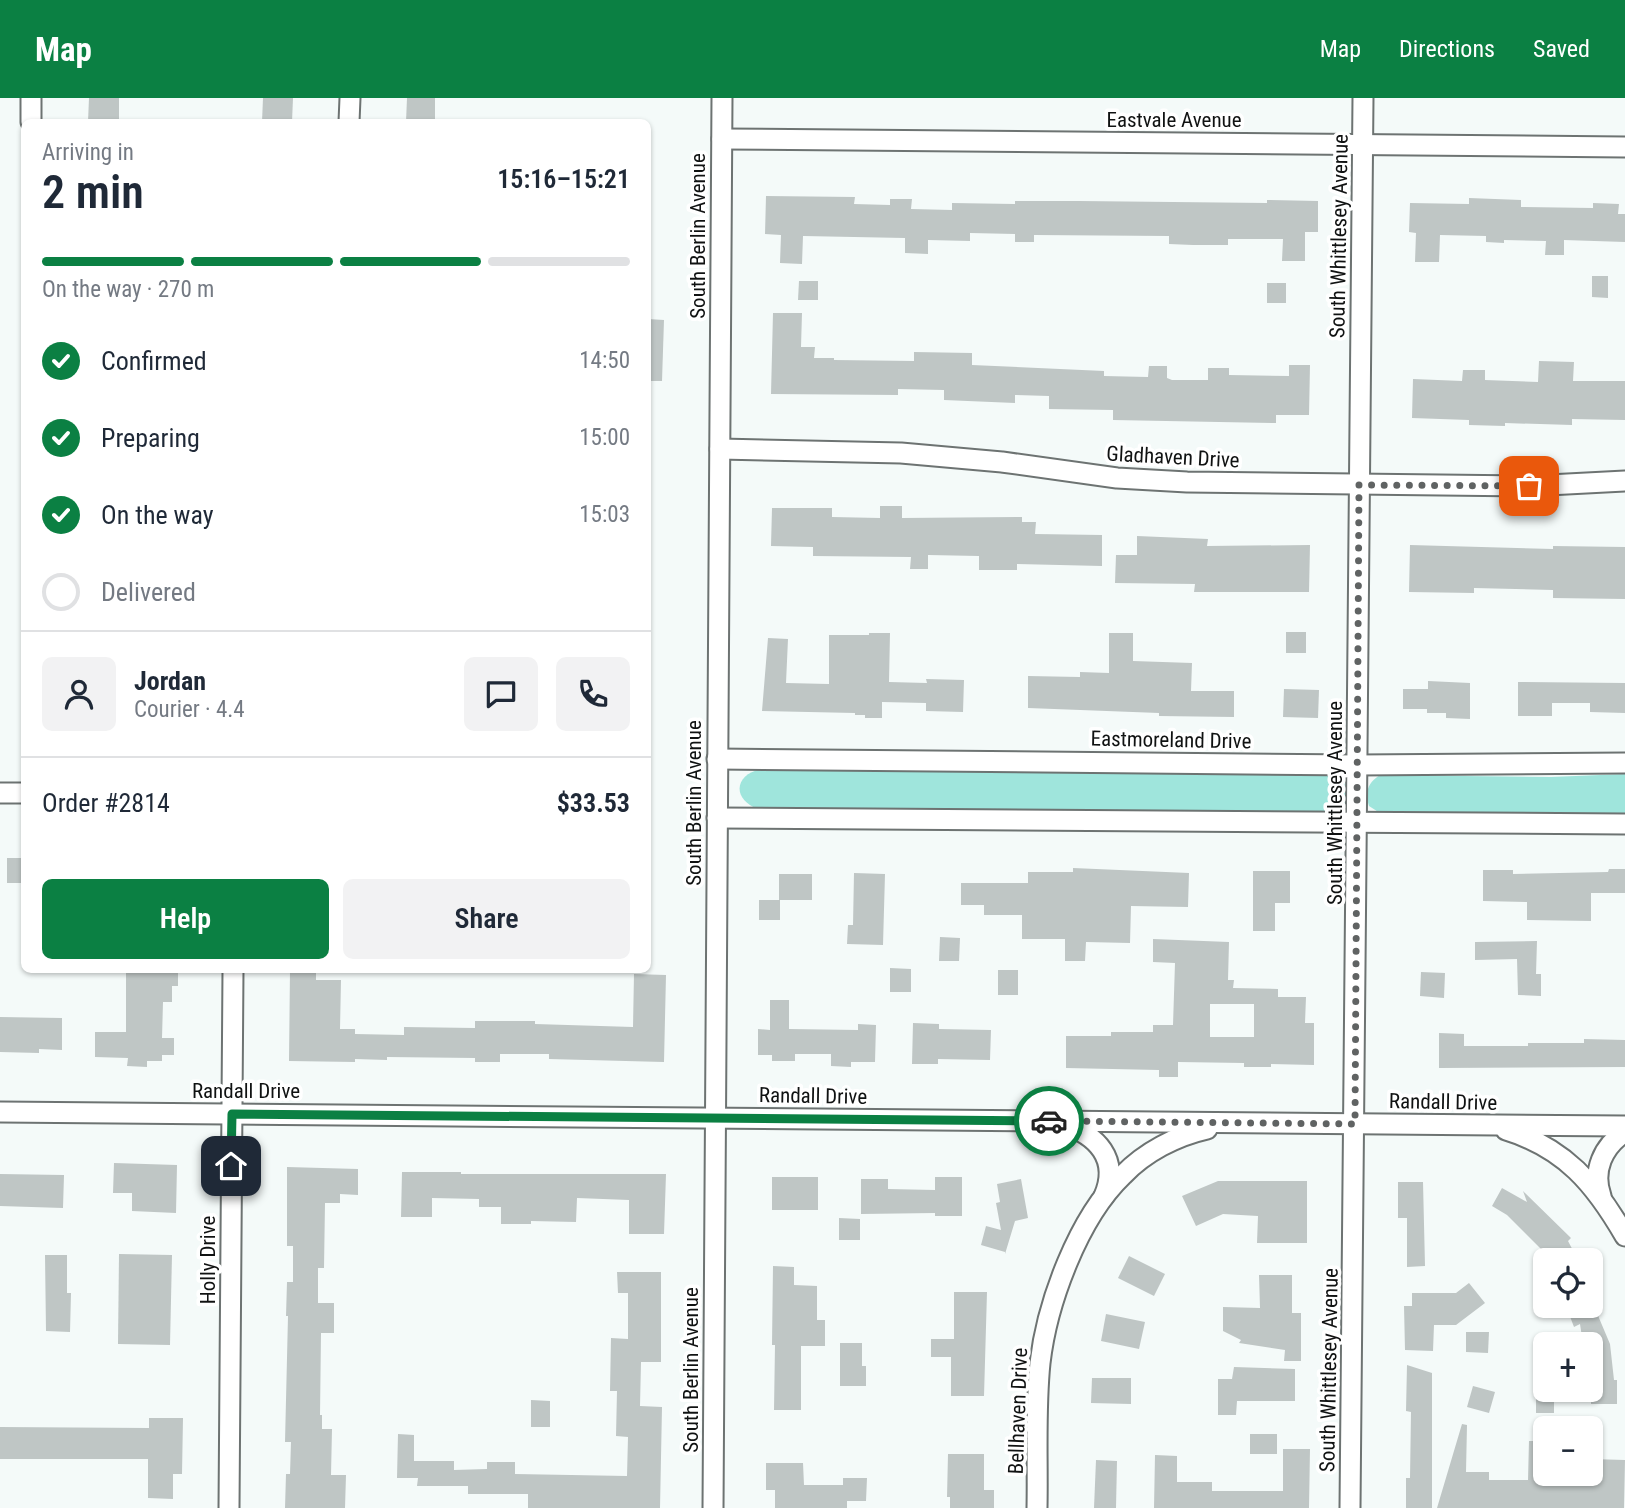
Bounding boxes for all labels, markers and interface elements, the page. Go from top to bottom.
text: Map [35,30,92,69]
text: Map [1320,35,1361,63]
text: Directions [1399,35,1495,63]
text: Saved [1533,35,1590,63]
street label: Eastvale Avenue [1106,108,1242,132]
street label: South Whittlesey Avenue [1325,134,1353,338]
text: Arriving in [42,139,134,166]
street label: South Berlin Avenue [686,153,710,319]
text: 15:16–15:21 [497,164,630,194]
text: 2 min [42,165,144,219]
text: On the way · 270 m [42,276,214,303]
icon: check [42,342,80,380]
text: Confirmed [101,346,207,376]
text: 14:50 [579,347,630,374]
icon: check [42,419,80,457]
text: Preparing [101,423,200,453]
text: 15:00 [579,424,630,451]
street label: Gladhaven Drive [1106,442,1240,472]
pin [1499,456,1559,516]
icon: bag [1510,467,1548,505]
icon: check [42,496,80,534]
text: On the way [101,500,214,530]
text: 15:03 [579,501,630,528]
text: Delivered [101,577,196,607]
button: person [42,657,116,731]
button: chat [464,657,538,731]
button: phone [556,657,630,731]
text: Jordan [134,666,206,696]
text: Courier · 4.4 [134,696,245,723]
street label: South Whittlesey Avenue [1323,701,1347,905]
street label: South Berlin Avenue [682,720,706,886]
street label: Eastmoreland Drive [1090,727,1252,753]
text: Order #2814 [42,788,170,818]
text: $33.53 [557,788,630,818]
button: Help [42,879,329,959]
button: Share [343,879,630,959]
street label: Randall Drive [192,1079,300,1103]
street label: Randall Drive [759,1083,867,1109]
courier [1014,1086,1084,1156]
street label: Randall Drive [1389,1089,1497,1115]
icon: car [1030,1102,1068,1140]
pin [201,1136,261,1196]
icon: home [212,1147,250,1185]
street label: Holly Drive [196,1216,220,1304]
map controls [1533,1248,1603,1486]
button: locate [1533,1248,1603,1318]
street label: South Whittlesey Avenue [1315,1268,1343,1472]
street label: South Berlin Avenue [679,1287,703,1453]
button: + [1533,1332,1603,1402]
street label: Bellhaven Drive [1004,1347,1032,1475]
button: − [1533,1416,1603,1486]

